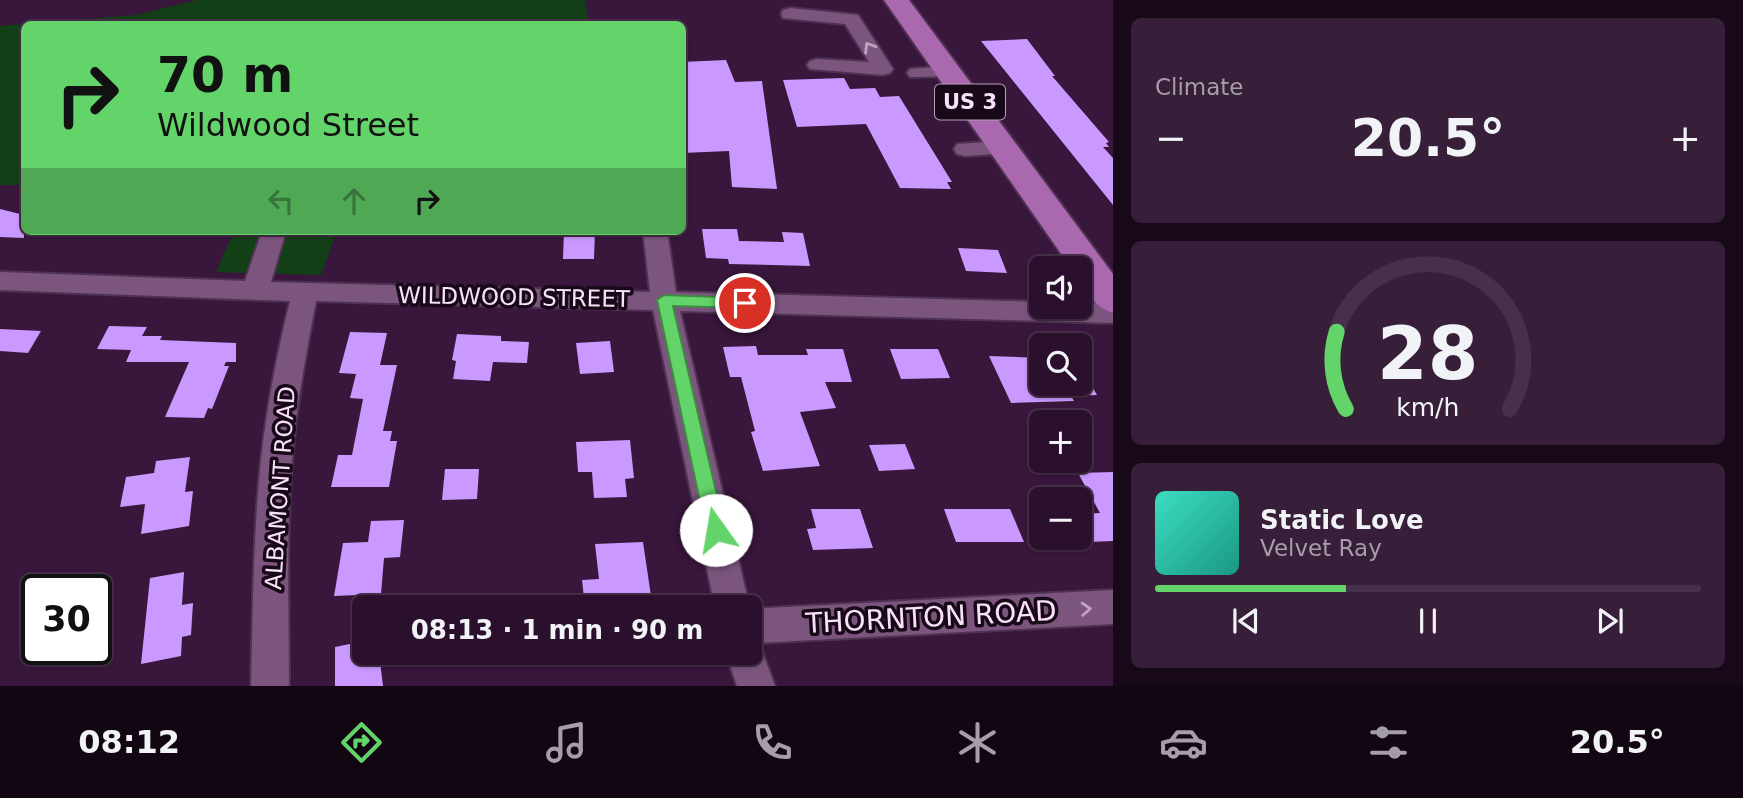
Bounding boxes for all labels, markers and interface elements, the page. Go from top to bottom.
one-way arrow [865,42,877,55]
text: 70 m [157,47,293,104]
icon: right [42,49,133,140]
text: Climate [1155,74,1244,100]
road number: US 3 [935,84,1005,119]
text: Wildwood Street [157,106,419,144]
text: 20.5° [1351,108,1505,168]
text: − [1155,116,1187,160]
text: + [1669,116,1701,160]
icon: left [262,182,300,220]
icon: ahead [335,182,373,220]
icon: right [408,182,446,220]
map controls [1029,256,1092,550]
button: sound [1029,256,1092,319]
pin [715,273,775,333]
street label: WILDWOOD STREET [398,282,631,312]
icon: arrive [726,284,764,322]
text: 28 [1377,311,1479,396]
button: search [1029,333,1092,396]
street label: ALBAMONT ROAD [260,385,300,591]
text: km/h [1396,393,1460,422]
button: + [1029,410,1092,473]
button: − [1029,487,1092,550]
position arrow [679,493,753,567]
text: Static Love [1260,505,1424,535]
text: Velvet Ray [1260,535,1382,561]
speed limit sign: 30 [21,574,112,665]
street label: THORNTON ROAD [804,594,1057,640]
one-way arrow [1081,601,1092,616]
icon: previous [1227,602,1265,640]
icon: pause [1409,602,1447,640]
icon: next [1591,602,1629,640]
text: 08:13 · 1 min · 90 m [411,615,703,645]
icon: directions [337,718,386,767]
icon: music [542,718,591,767]
icon: phone [748,718,797,767]
icon: climate [953,718,1002,767]
icon: car [1159,718,1208,767]
icon: filters [1364,718,1413,767]
text: 08:12 [78,723,180,761]
text: 20.5° [1570,723,1665,761]

